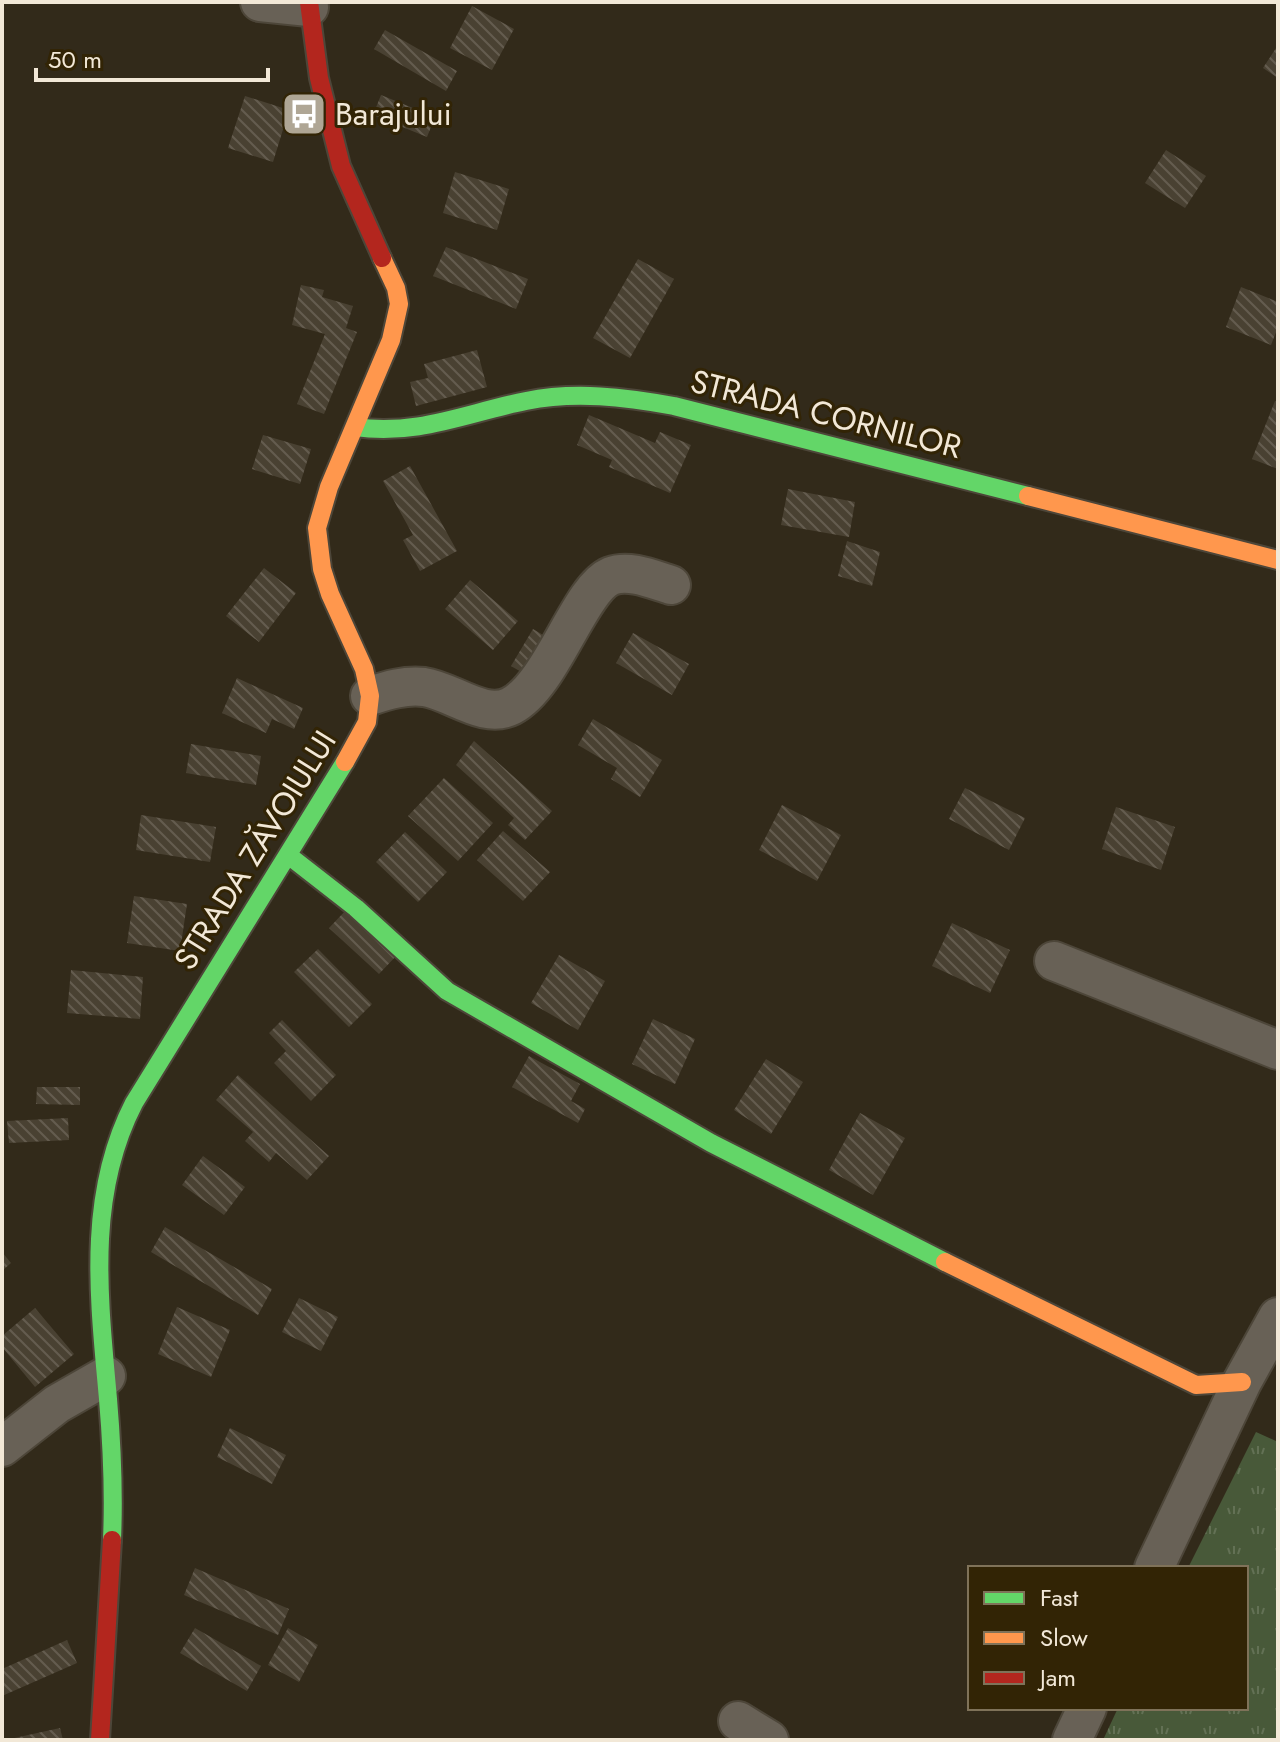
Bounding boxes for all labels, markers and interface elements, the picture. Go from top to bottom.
scale bar [36,32,268,82]
text: 50 m [48,42,102,77]
bus stop icon: Barajului [280,90,328,138]
place label: Barajului [335,91,452,137]
street label: STRADA CORNILOR [686,358,966,470]
street label: STRADA ZĂVOIULUI [163,721,347,979]
legend [968,1566,1248,1710]
text: Fast [1040,1580,1078,1615]
text: Slow [1040,1620,1088,1655]
text: Jam [1037,1660,1076,1695]

